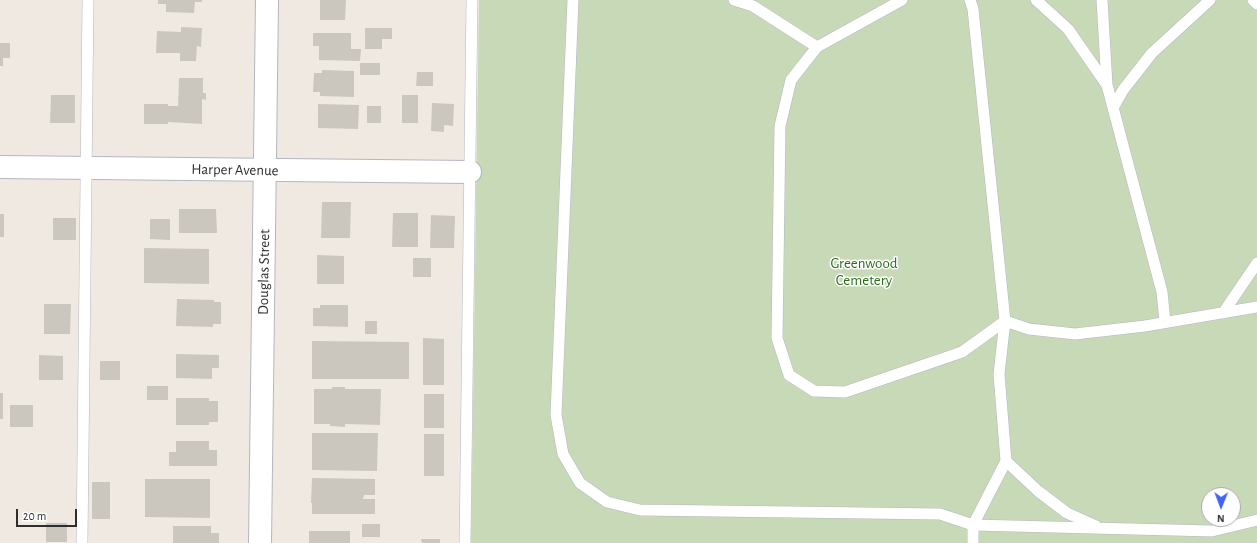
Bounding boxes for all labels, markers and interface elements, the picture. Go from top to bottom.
street label: Harper Avenue [191,160,279,180]
street label: Douglas Street [254,229,274,315]
park label: Greenwood Cemetery [830,254,898,289]
north arrow [1201,487,1241,527]
scale bar [18,501,79,527]
text: 20 m [23,510,46,522]
text: N [1217,513,1225,524]

